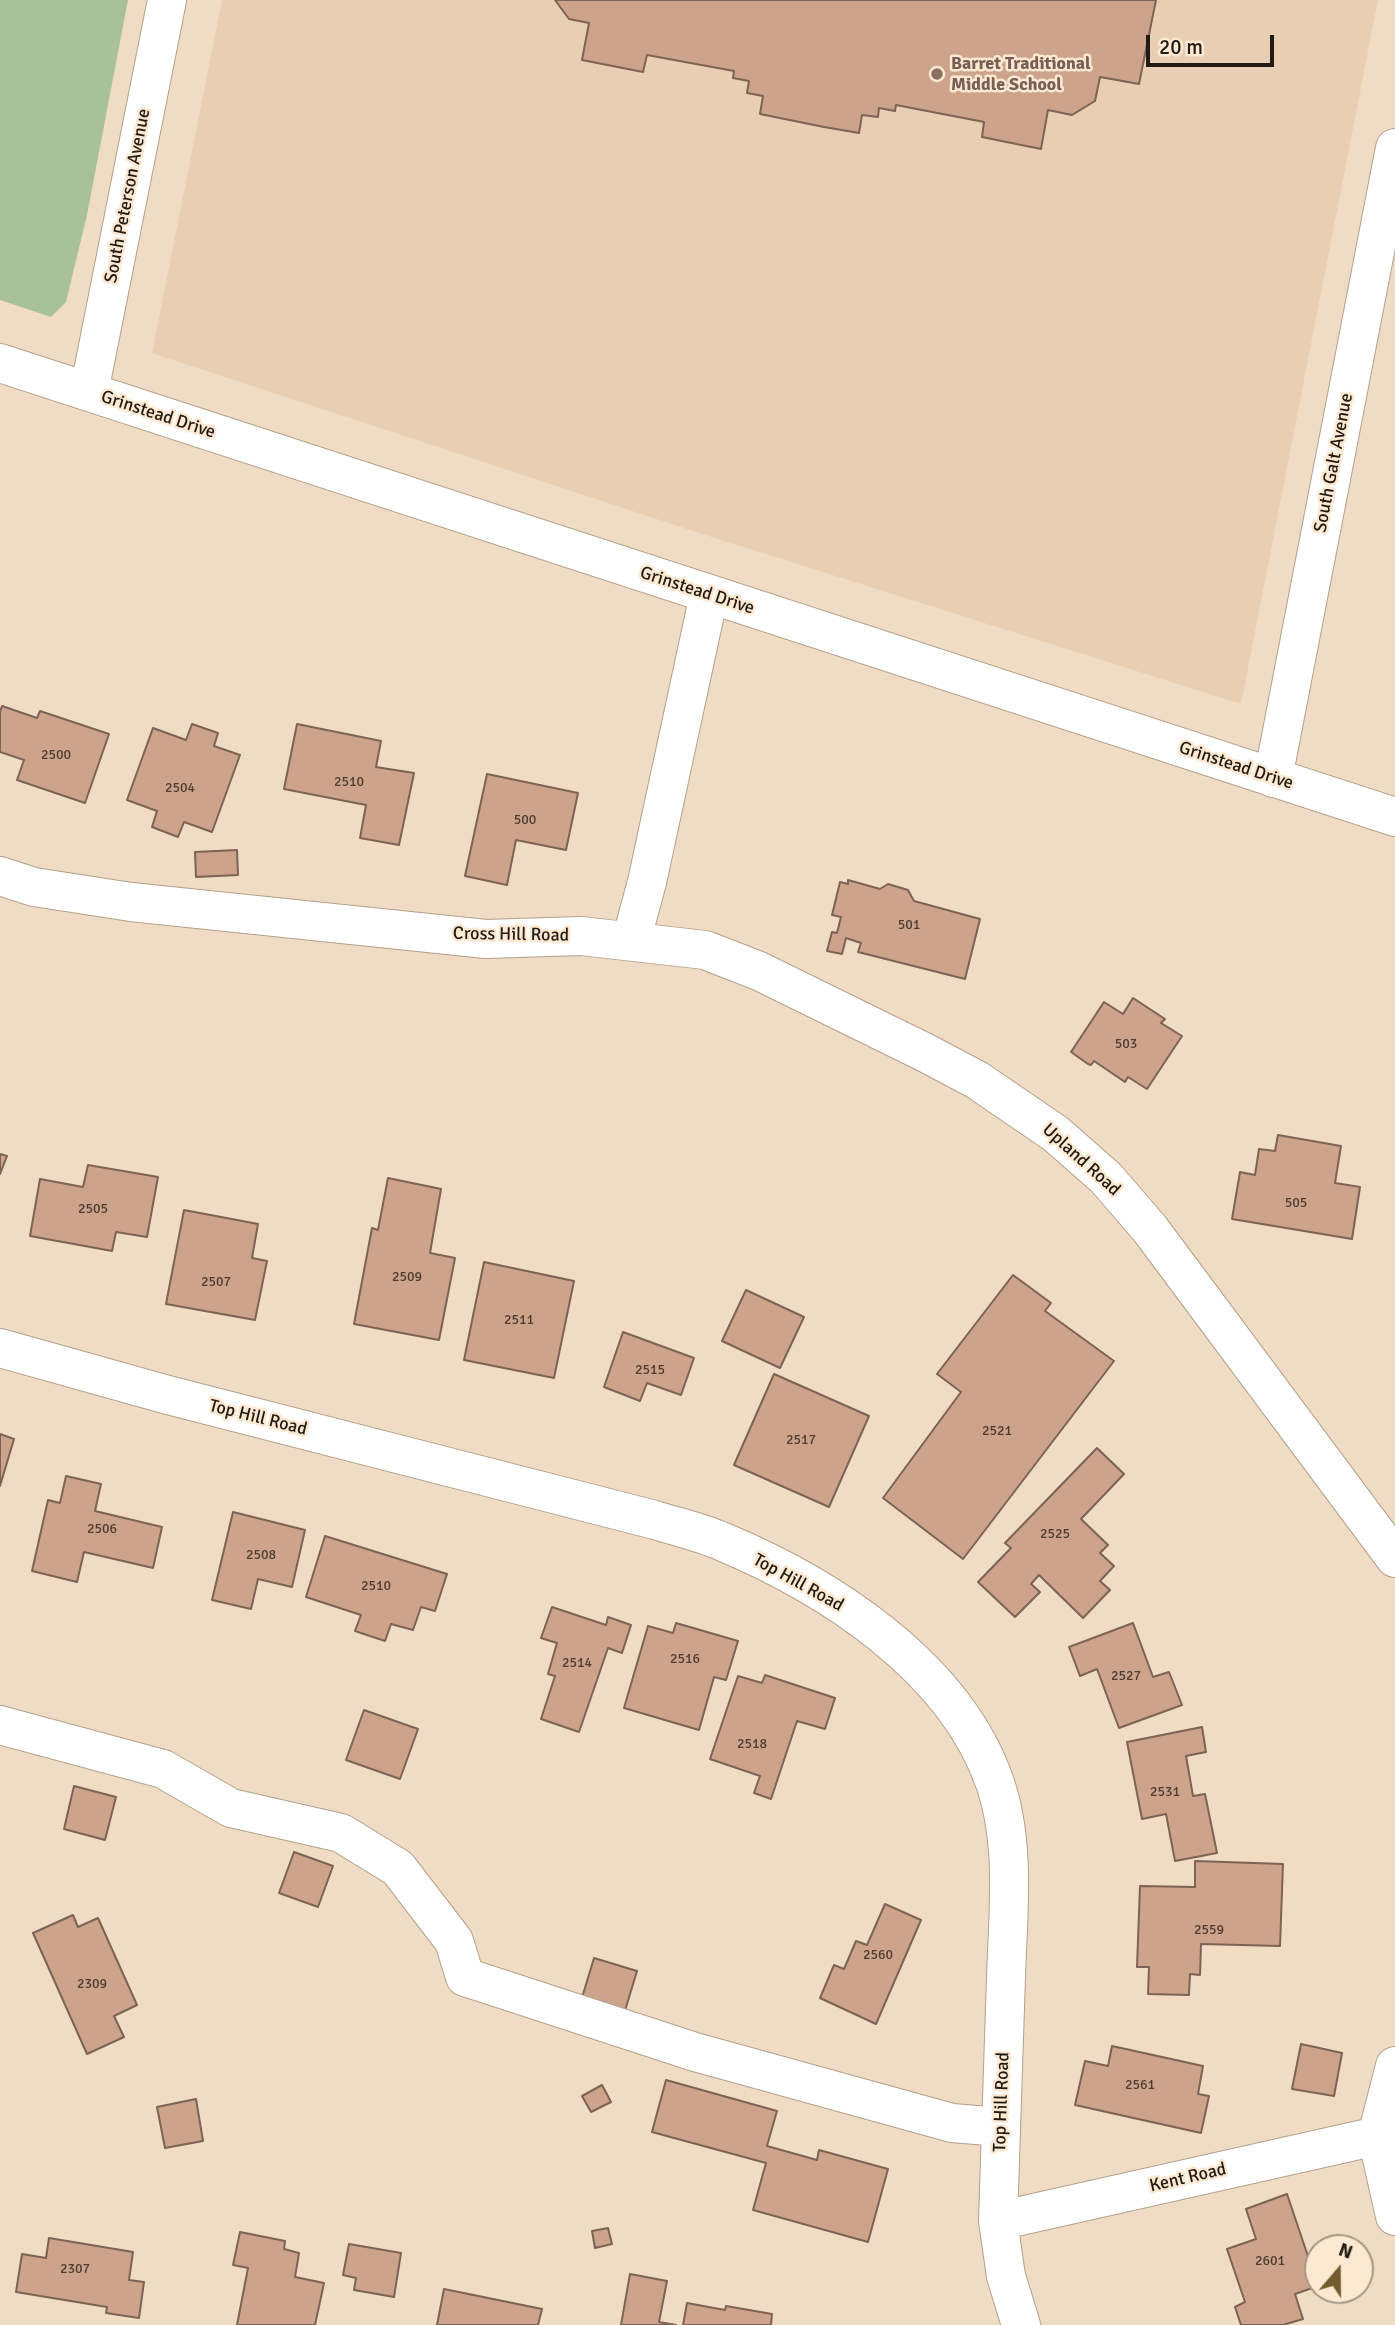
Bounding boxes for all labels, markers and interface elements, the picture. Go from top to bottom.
scale bar [1150,21,1278,65]
text: 20 m [1159,34,1203,60]
place label: Barret Traditional Middle School [951,53,1091,96]
marker: Barret Traditional Middle School [929,66,945,82]
street label: South Peterson Avenue [101,107,155,285]
street label: Grinstead Drive [98,386,218,444]
street label: South Galt Avenue [1310,391,1358,535]
street label: Grinstead Drive [637,562,757,620]
street label: Grinstead Drive [1176,737,1296,795]
house number: 2500 [41,747,71,763]
house number: 2510 [334,774,364,790]
house number: 2504 [165,780,195,796]
house number: 500 [514,812,536,828]
house number: 501 [898,917,920,933]
street label: Cross Hill Road [453,923,569,947]
house number: 503 [1115,1036,1137,1052]
street label: Upland Road [1037,1119,1125,1201]
house number: 505 [1285,1195,1307,1211]
house number: 2505 [78,1201,108,1217]
house number: 2509 [392,1269,422,1285]
house number: 2507 [201,1274,231,1290]
house number: 2511 [504,1312,534,1328]
house number: 2515 [635,1362,665,1378]
street label: Top Hill Road [207,1395,309,1441]
house number: 2521 [982,1423,1012,1439]
house number: 2517 [786,1432,816,1448]
house number: 2506 [87,1521,117,1537]
house number: 2525 [1040,1526,1070,1542]
house number: 2508 [246,1547,276,1563]
street label: Top Hill Road [749,1549,847,1617]
house number: 2510 [361,1578,391,1594]
house number: 2516 [670,1651,700,1667]
house number: 2514 [562,1655,592,1671]
house number: 2527 [1111,1668,1141,1684]
house number: 2518 [737,1736,767,1752]
house number: 2531 [1150,1784,1180,1800]
house number: 2559 [1194,1922,1224,1938]
house number: 2560 [863,1947,893,1963]
house number: 2309 [77,1976,107,1992]
street label: Top Hill Road [989,2052,1015,2152]
house number: 2561 [1125,2077,1155,2093]
street label: Kent Road [1148,2159,1228,2197]
north arrow [1304,2234,1374,2304]
text: N [1335,2238,1356,2265]
house number: 2601 [1255,2253,1285,2269]
house number: 2307 [60,2261,90,2277]

